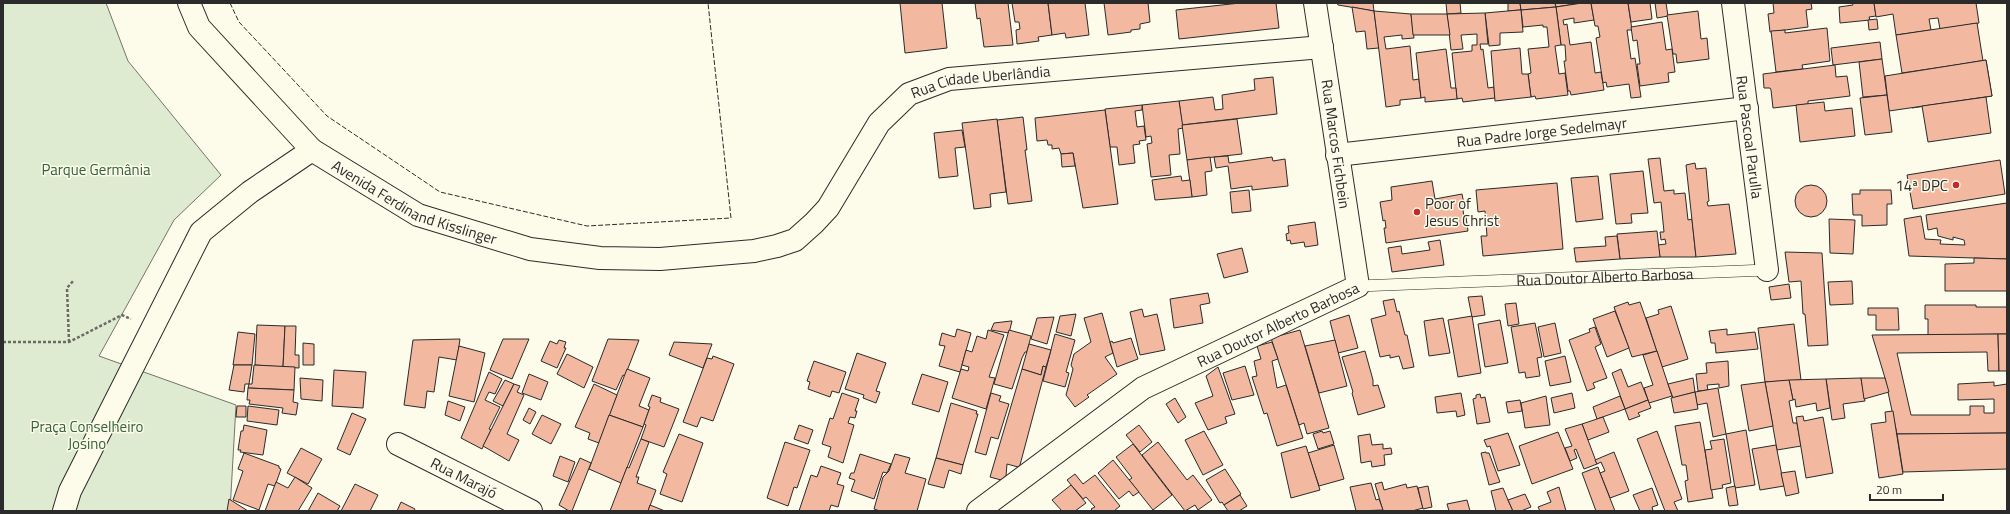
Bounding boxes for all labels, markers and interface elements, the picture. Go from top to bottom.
street label: Rua Cidade Uberlândia [907,59,1052,104]
street label: Rua Pascoal Parulla [1731,74,1769,200]
street label: Rua Marcos Fichbein [1316,78,1356,210]
street label: Rua Padre Jorge Sedelmayr [1455,110,1628,153]
street label: Avenida Ferdinand Kisslinger [328,154,500,250]
park label: Parque Germânia [42,158,151,181]
place label: 14ª DPC [1895,174,1948,197]
marker: 14ª DPC [1951,180,1961,190]
place label: Poor of Jesus Christ [1425,192,1500,232]
marker: Poor of Jesus Christ [1412,207,1422,217]
street label: Rua Doutor Alberto Barbosa [1516,261,1694,291]
street label: Rua Doutor Alberto Barbosa [1193,275,1363,372]
park label: Praça Conselheiro Josino [31,415,143,455]
street label: Rua Marajó [427,451,502,504]
scale bar [1870,476,1943,502]
text: 20 m [1876,480,1902,499]

